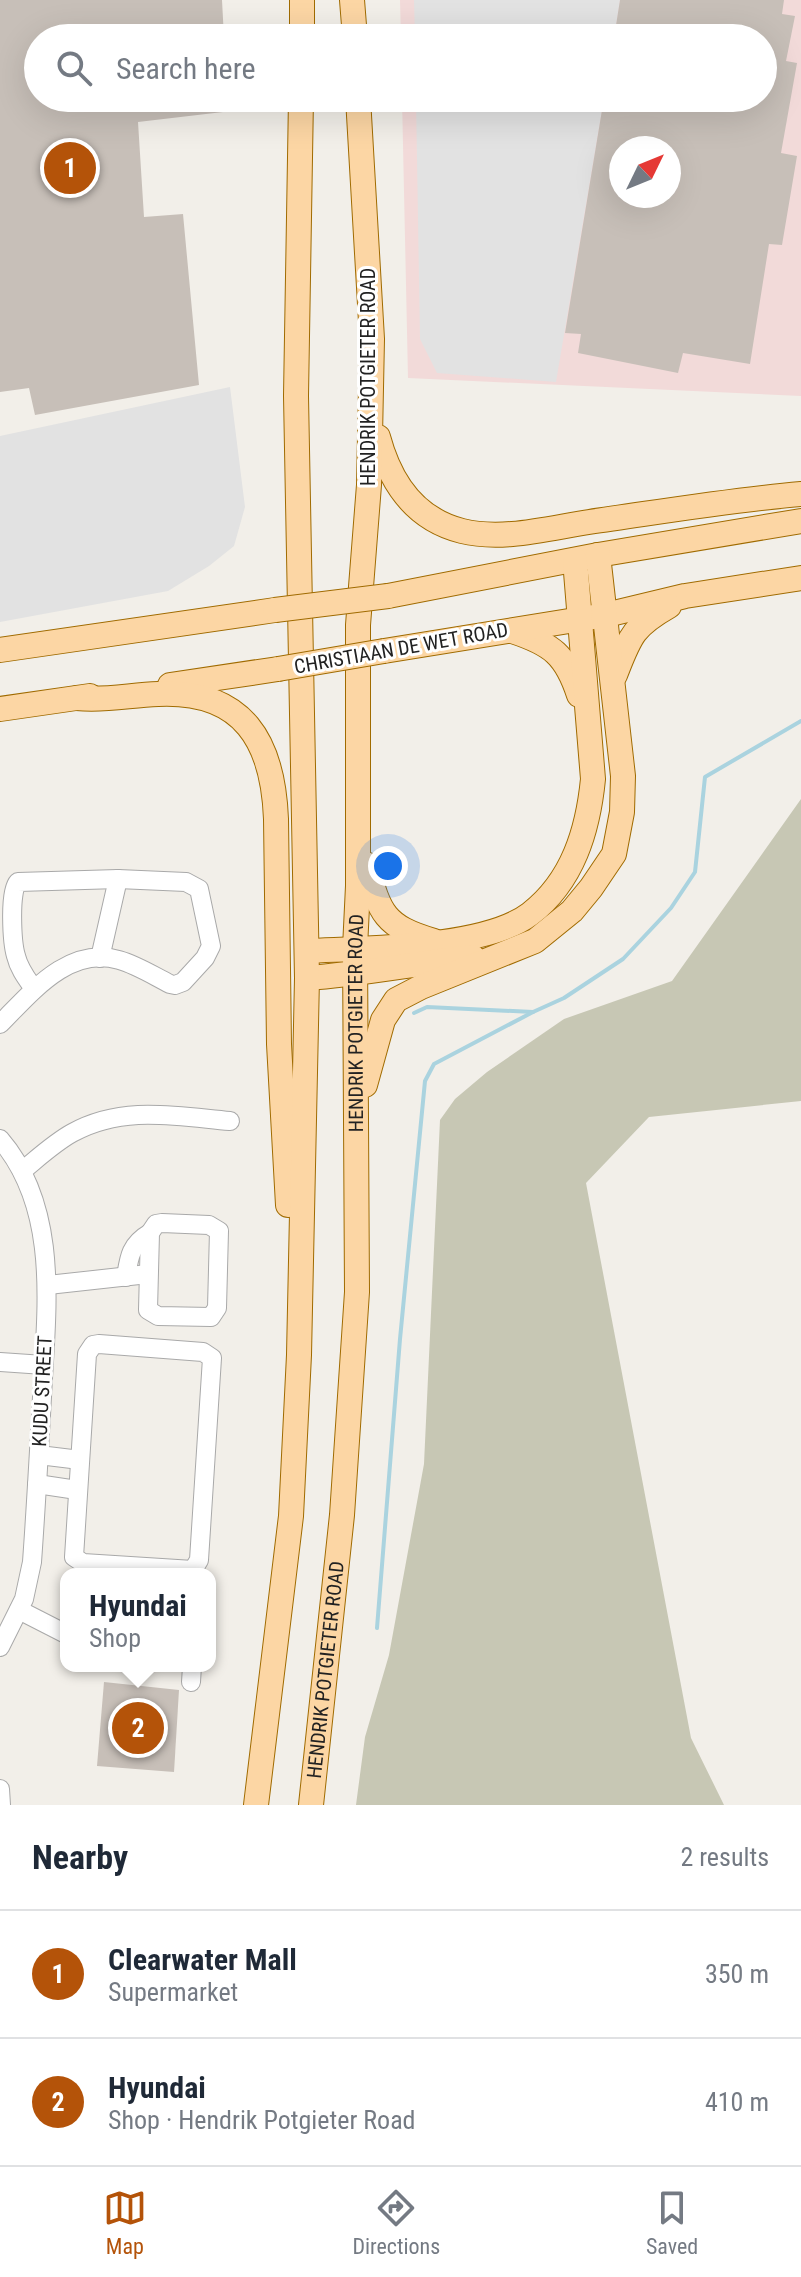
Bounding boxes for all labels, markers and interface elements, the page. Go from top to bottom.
search box [24,24,777,112]
icon: search [52,46,96,90]
text: Search here [116,51,256,86]
north arrow [609,136,681,208]
pin: 1 [44,138,96,198]
street label: HENDRIK POTGIETER ROAD [356,268,380,486]
street label: CHRISTIAAN DE WET ROAD [292,617,510,679]
your location [368,846,408,886]
street label: HENDRIK POTGIETER ROAD [343,913,369,1132]
street label: KUDU STREET [27,1335,57,1447]
street label: HENDRIK POTGIETER ROAD [302,1560,349,1780]
popup [60,1568,216,1672]
text: Hyundai [89,1588,187,1623]
text: Shop [89,1623,141,1653]
pin: 2 [112,1698,164,1758]
text: Nearby [32,1837,128,1877]
text: 2 results [680,1842,769,1872]
text: Clearwater Mall [108,1942,297,1977]
text: 1 [51,1959,65,1989]
text: 350 m [705,1959,769,1989]
text: Supermarket [108,1977,238,2007]
text: Hyundai [108,2070,206,2105]
text: 2 [51,2087,65,2117]
text: 410 m [705,2087,769,2117]
text: Shop · Hendrik Potgieter Road [108,2105,416,2135]
tab: Map [103,2186,147,2259]
tab: Directions [352,2186,440,2259]
tab: Saved [646,2186,698,2259]

